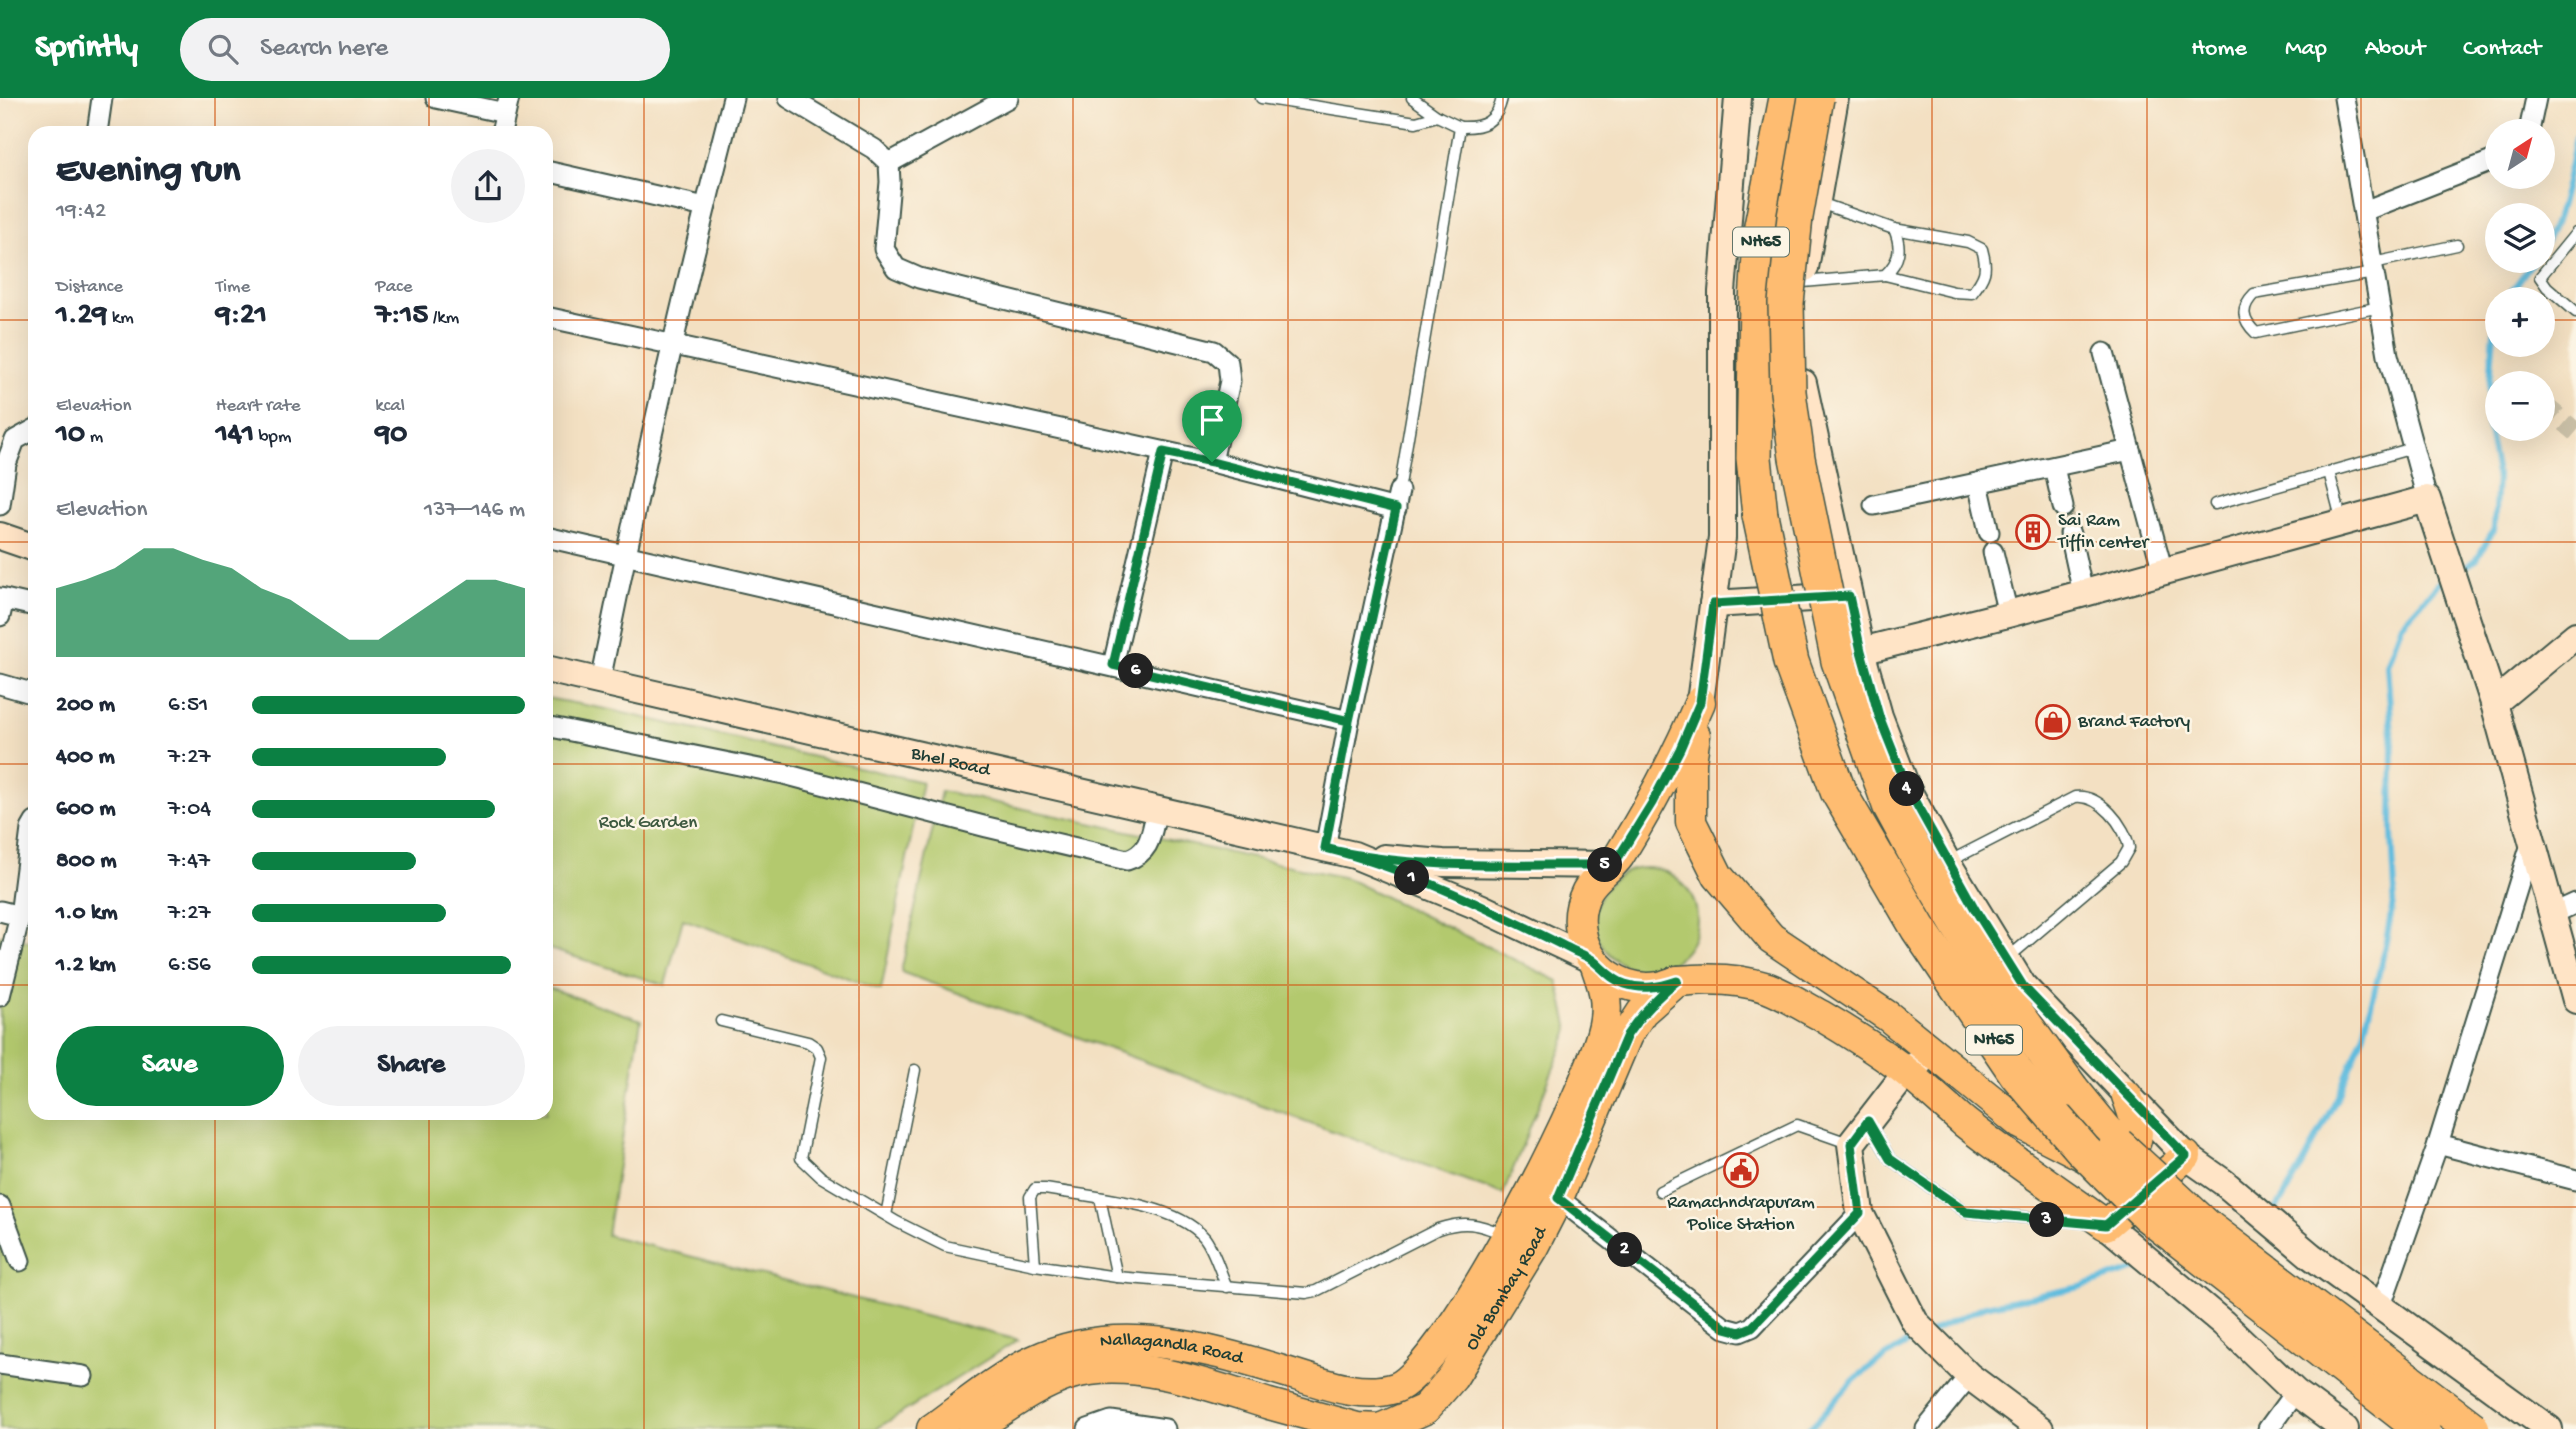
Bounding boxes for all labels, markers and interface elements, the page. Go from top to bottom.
search box [180,18,670,81]
text: Sprintly [35,30,138,68]
icon: search [204,30,242,68]
text: Search here [260,34,388,65]
text: Home [2191,35,2247,64]
text: Map [2285,35,2327,64]
text: About [2365,35,2425,64]
text: Contact [2463,35,2541,64]
north arrow [2485,119,2555,189]
map controls [2485,119,2555,441]
button: share [451,149,525,223]
text: Evening run [56,150,240,194]
text: 19:42 [56,198,106,225]
button: layers [2485,203,2555,273]
road number: NH65 [1733,228,1789,257]
text: Distance [56,276,123,299]
text: Time [216,276,250,299]
text: Pace [375,276,413,299]
button: + [2485,287,2555,357]
text: 1.29 [56,299,107,334]
text: 9:21 [216,299,267,334]
text: 7:15 [375,299,428,334]
text: km [107,307,134,330]
text: /km [428,307,459,330]
button: − [2485,371,2555,441]
pin [1182,390,1242,462]
text: Elevation [56,395,132,418]
text: Heart rate [216,395,301,418]
text: kcal [375,395,405,418]
icon: arrive [1193,401,1231,439]
text: 10 [56,418,85,453]
text: 141 [216,418,254,453]
text: 90 [375,418,407,453]
text: m [85,426,103,449]
text: bpm [254,426,291,449]
text: Elevation [56,497,147,524]
text: 137–146 m [424,497,525,524]
place label: Sai Ram Tiffin center [2057,510,2151,555]
building icon: Sai Ram Tiffin center [2014,513,2052,551]
pin: 6 [1118,654,1154,688]
text: 6 [1131,659,1140,682]
text: 200 m [56,692,115,719]
text: 6:51 [168,692,208,719]
shop icon: Brand Factory [2034,703,2072,741]
place label: Brand Factory [2077,711,2191,734]
street label: Bhel Road [908,742,994,783]
text: 400 m [56,744,115,771]
text: 7:27 [168,744,210,771]
pin: 4 [1890,772,1924,806]
text: 4 [1902,777,1911,800]
text: 600 m [56,796,116,823]
text: 7:04 [168,796,211,823]
park label: Rock Garden [599,812,697,835]
text: 800 m [56,848,117,875]
text: 7:47 [168,848,210,875]
pin: 5 [1588,848,1622,882]
text: 5 [1600,853,1610,876]
pin: 1 [1394,860,1430,896]
text: 1 [1408,866,1415,889]
text: 1.0 km [56,900,118,927]
text: 7:27 [168,900,210,927]
text: 1.2 km [56,952,116,979]
text: 6:56 [168,952,211,979]
button: Save [56,1026,284,1106]
button: Share [298,1026,525,1106]
road number: NH65 [1966,1026,2022,1055]
public building icon: Ramachndrapuram Police Station [1722,1151,1760,1189]
place label: Ramachndrapuram Police Station [1667,1192,1815,1237]
pin: 3 [2030,1202,2064,1238]
text: 3 [2042,1208,2051,1231]
street label: Old Bombay Road [1460,1222,1553,1355]
pin: 2 [1608,1232,1642,1268]
text: 2 [1620,1238,1629,1261]
street label: Nallagandla Road [1099,1329,1247,1371]

